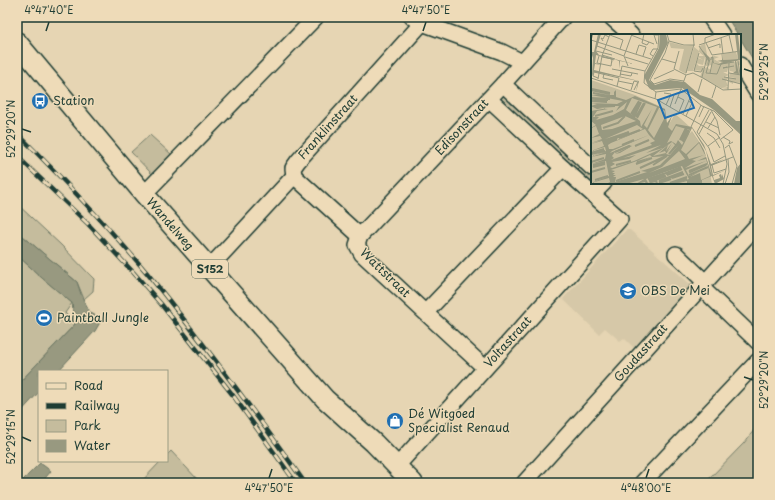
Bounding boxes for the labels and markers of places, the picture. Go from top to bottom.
bus stop icon: Station [30,91,50,111]
place label: Station [53,91,94,109]
school or university icon: OBS De Mei [618,281,638,301]
place label: OBS De Mei [641,281,710,299]
sports icon: Paintball Jungle [34,308,54,328]
place label: Paintball Jungle [57,308,149,326]
place label: Dé Witgoed Specialist Renaud [408,404,510,436]
shop icon: Dé Witgoed Specialist Renaud [385,411,405,431]

